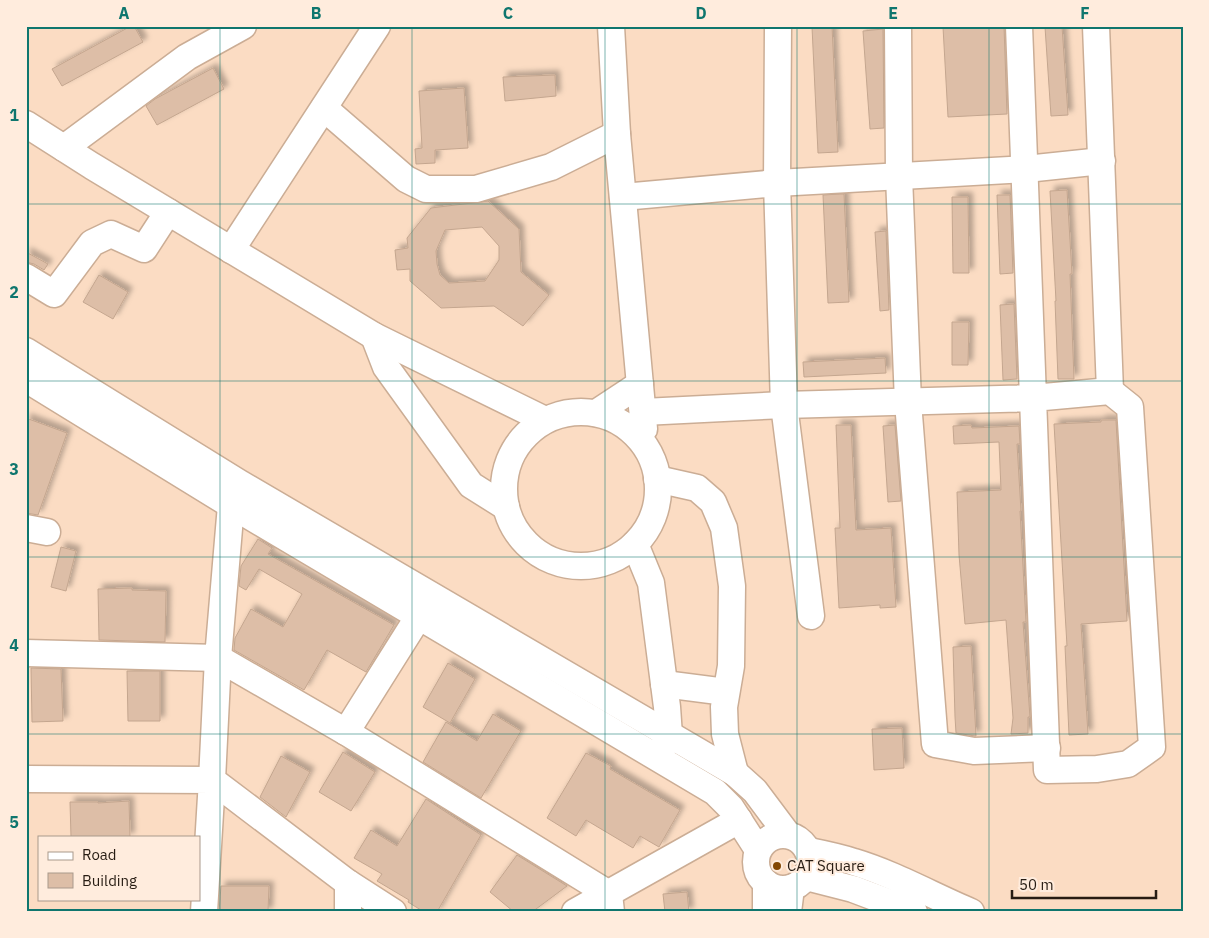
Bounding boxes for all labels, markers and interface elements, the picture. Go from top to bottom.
text: A [119,3,130,23]
text: B [311,3,322,23]
text: C [503,3,513,23]
text: D [695,3,707,23]
text: E [888,3,898,23]
text: F [1080,3,1090,23]
text: 1 [9,105,19,125]
text: 2 [9,282,19,302]
text: 3 [9,459,19,479]
text: 4 [9,635,19,655]
text: 5 [9,812,19,832]
legend [38,836,200,900]
text: Road [82,845,117,864]
place label: CAT Square [787,856,865,875]
marker: CAT Square [771,860,783,872]
scale bar [1012,868,1155,900]
text: Building [82,871,137,890]
text: 50 m [1019,875,1054,894]

